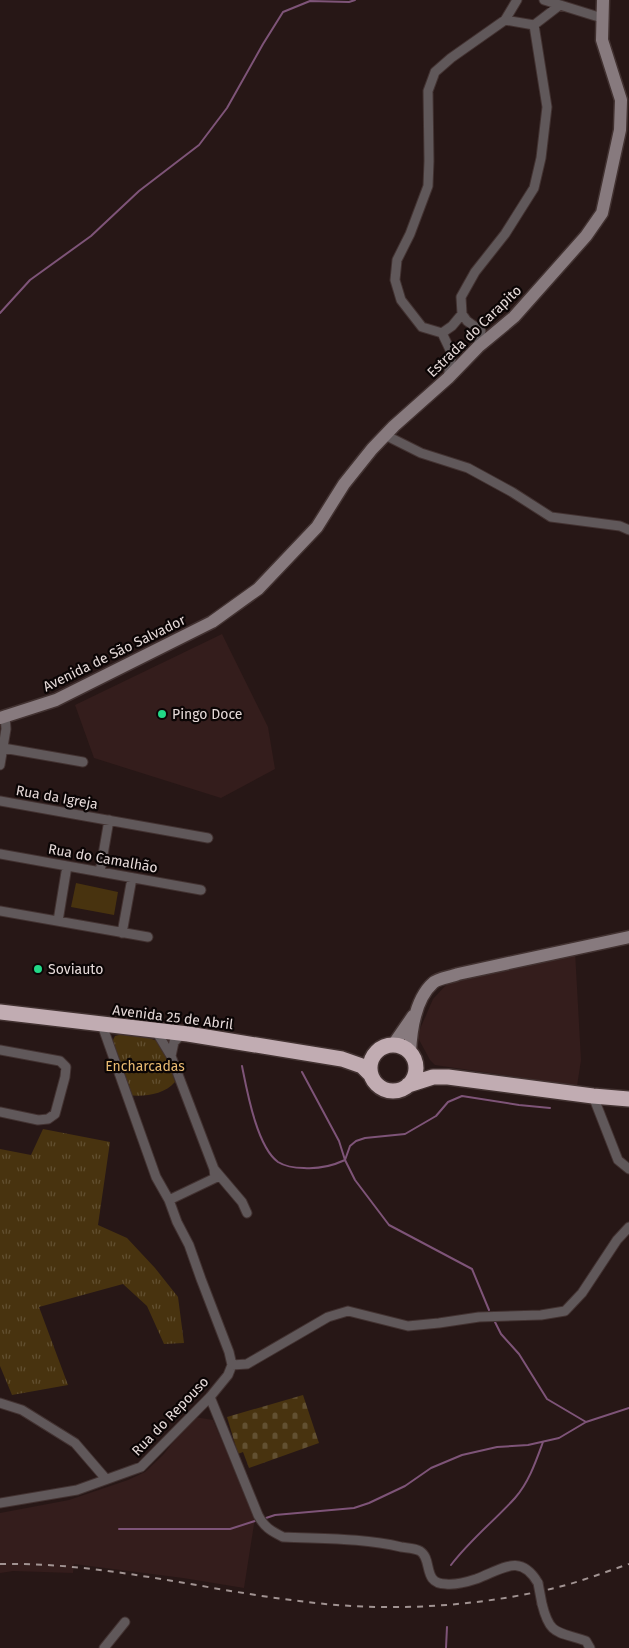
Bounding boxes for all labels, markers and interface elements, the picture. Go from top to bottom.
street label: Estrada do Carapito [424,282,525,381]
street label: Avenida de São Salvador [40,611,189,695]
place label: Pingo Doce [172,706,242,723]
marker: Pingo Doce [156,708,168,720]
street label: Rua da Igreja [14,782,99,813]
street label: Rua do Camalhão [47,840,159,877]
place label: Soviauto [48,961,103,978]
marker: Soviauto [32,963,44,975]
street label: Avenida 25 de Abril [112,1002,234,1033]
park label: Encharcadas [105,1058,185,1075]
street label: Rua do Repouso [128,1373,212,1459]

